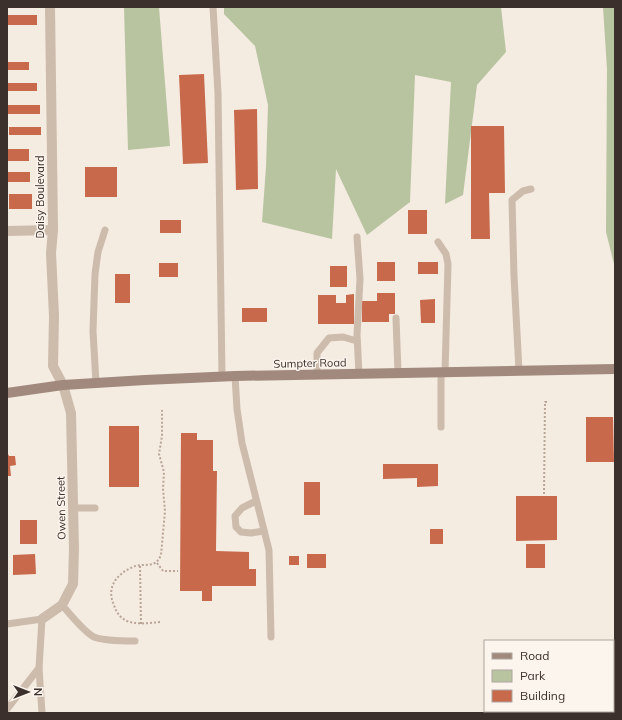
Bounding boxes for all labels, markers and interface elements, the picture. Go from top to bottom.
street label: Daisy Boulevard [33,156,47,239]
street label: Sumpter Road [273,355,347,371]
street label: Owen Street [53,476,69,540]
legend [484,640,614,712]
text: Road [520,648,549,663]
text: Park [520,668,546,683]
north arrow [8,672,48,712]
text: N [31,688,45,696]
text: Building [520,688,565,703]

